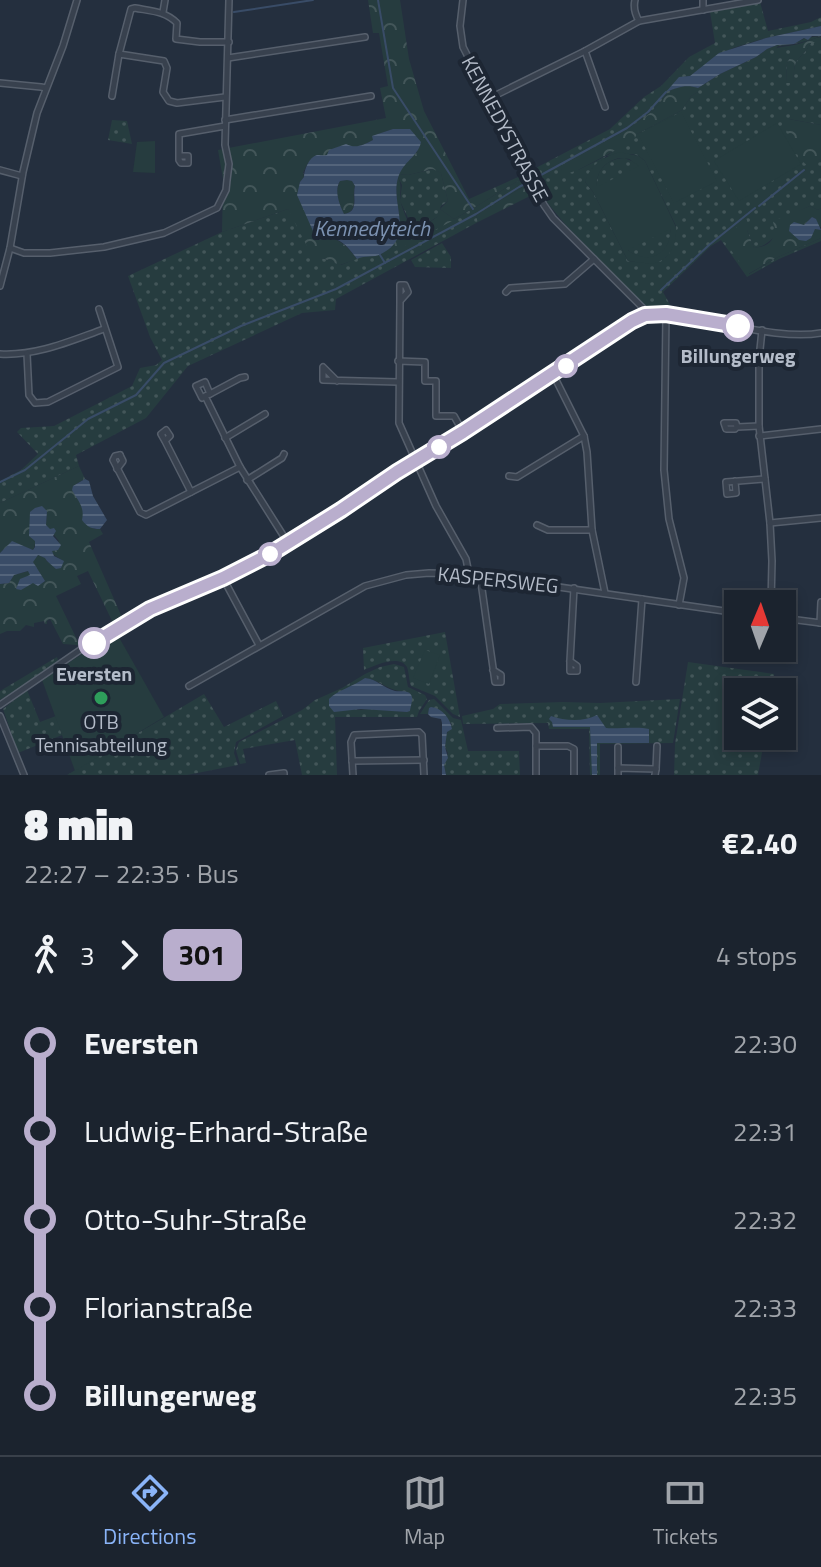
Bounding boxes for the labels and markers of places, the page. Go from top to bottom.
marker: Billungerweg [723,311,753,341]
place label: Billungerweg [681,340,796,371]
unlabelled marker [555,355,577,377]
unlabelled marker [428,436,450,458]
unlabelled marker [259,543,281,565]
marker: Eversten [79,628,109,658]
place label: Eversten [56,658,132,689]
marker: OTB Tennisabteilung [92,689,110,707]
place label: OTB Tennisabteilung [35,706,167,760]

